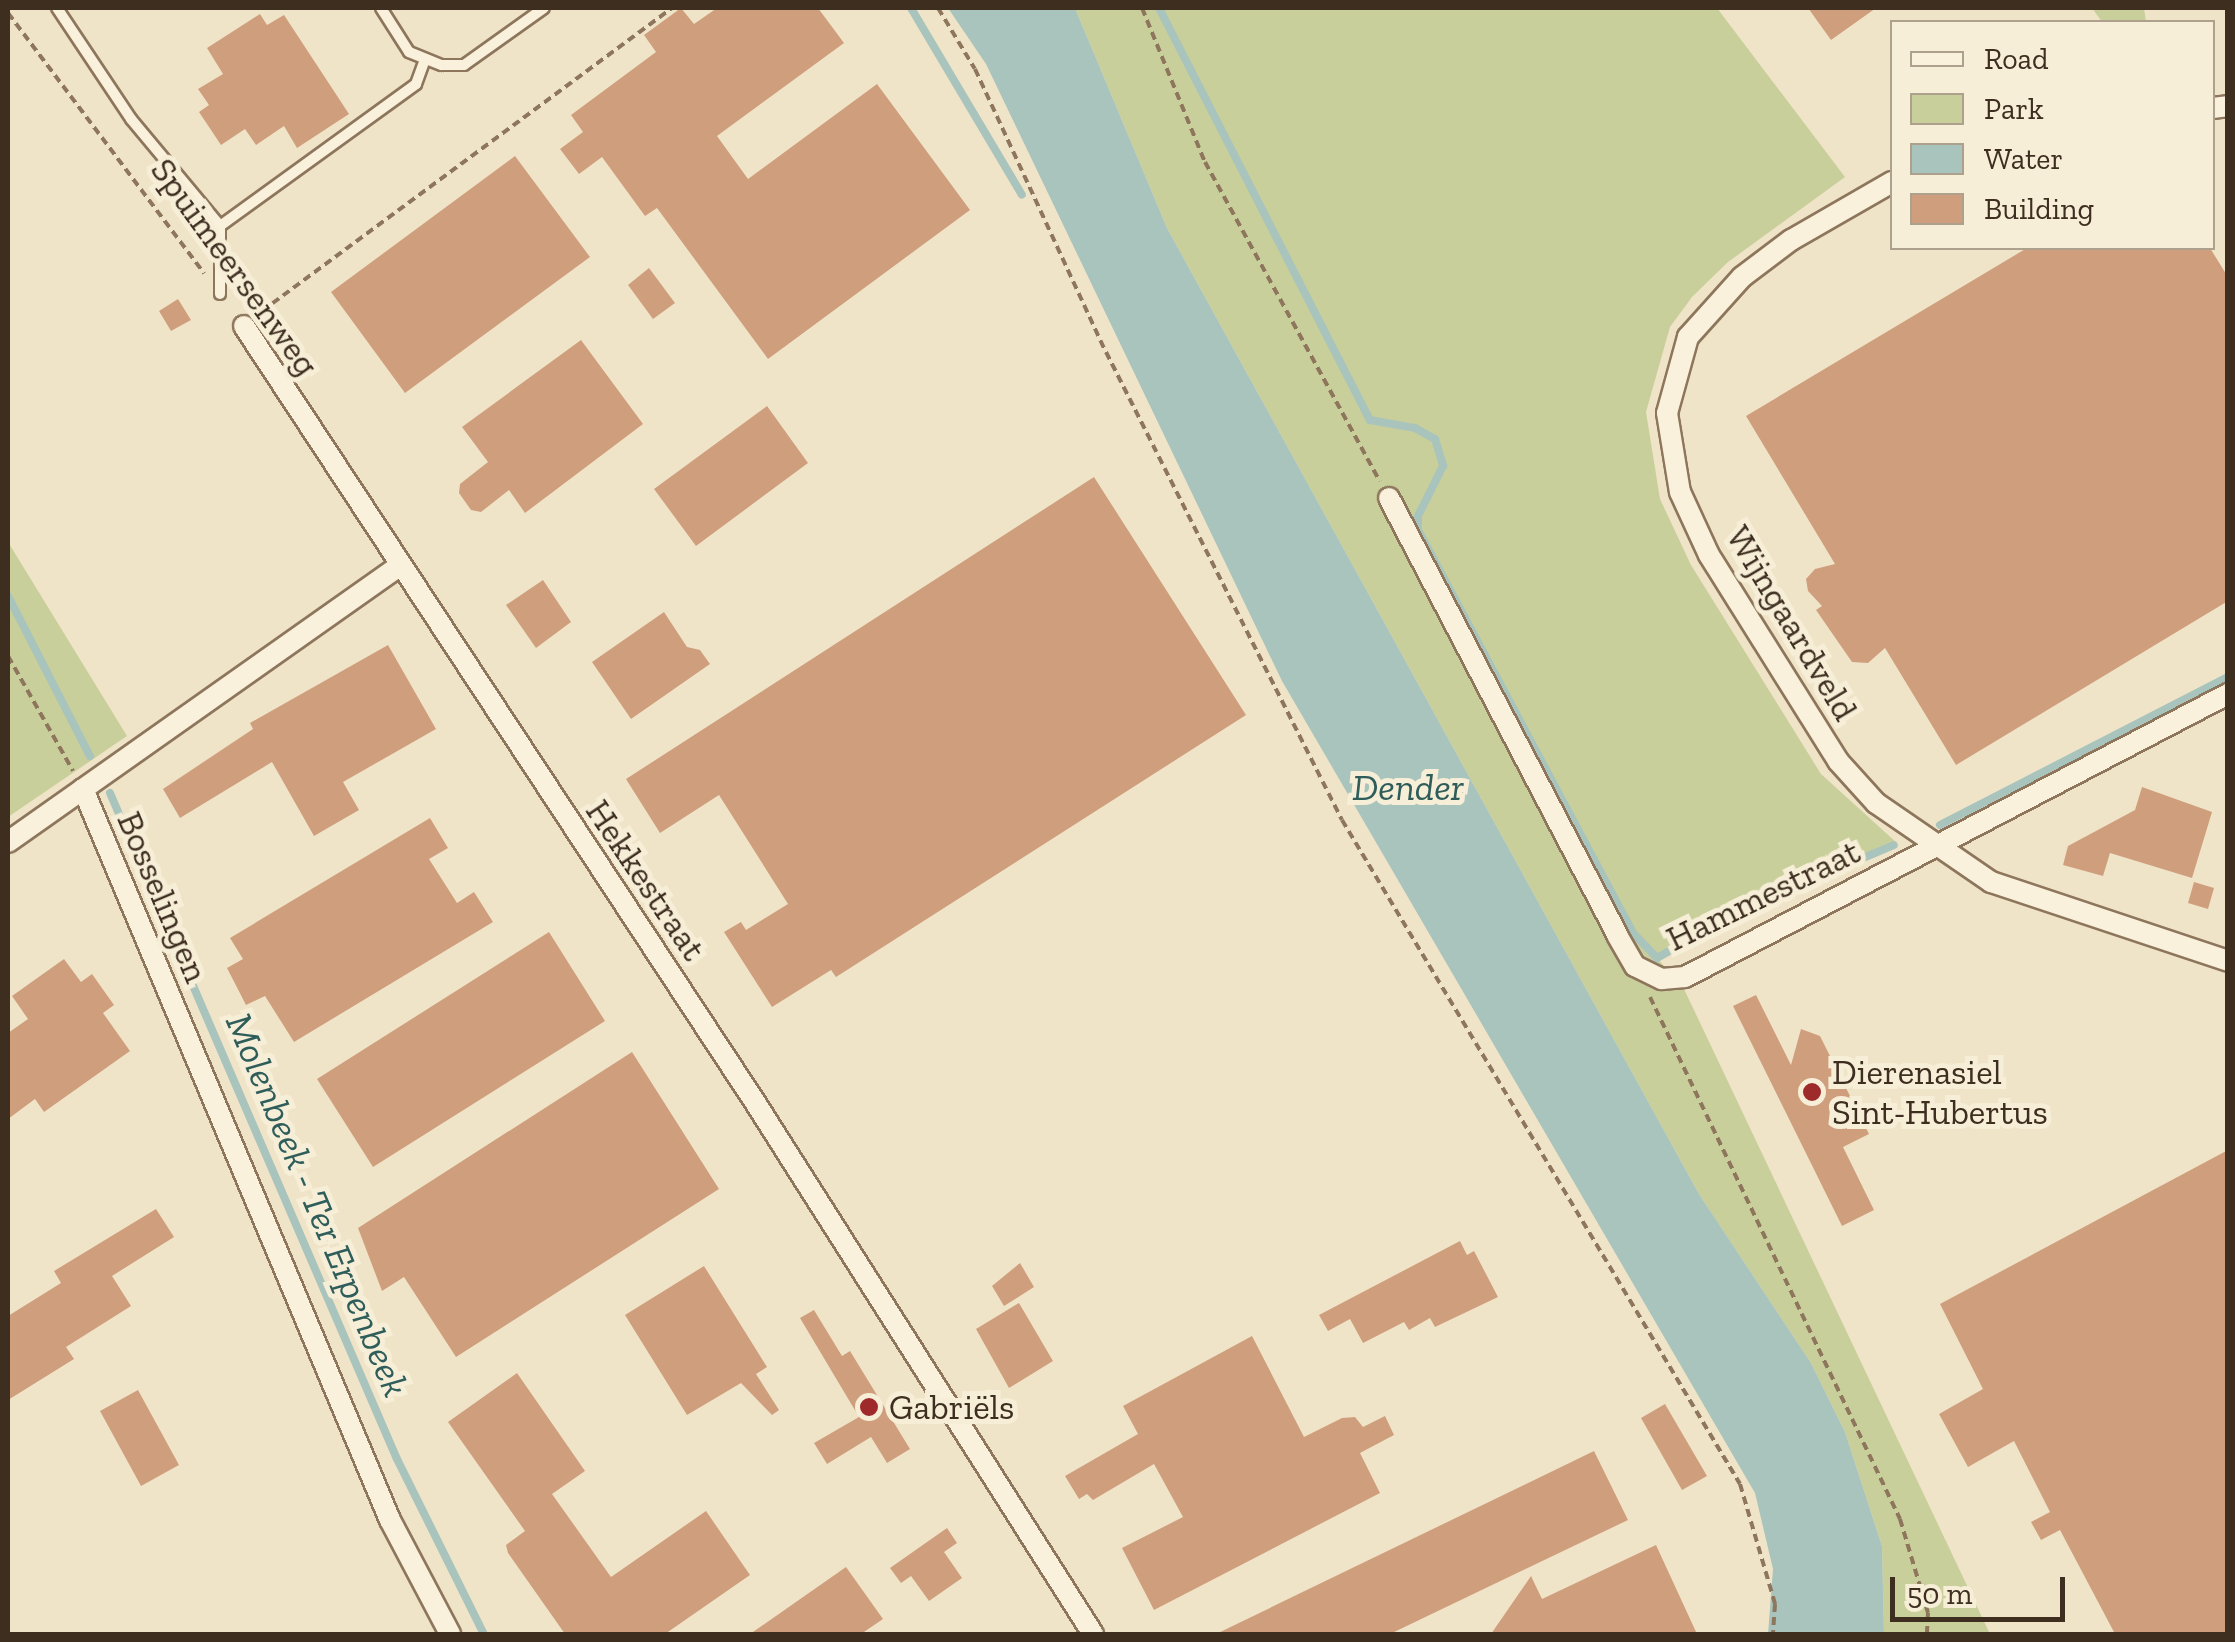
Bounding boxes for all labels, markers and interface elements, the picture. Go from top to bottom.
legend [1890,20,2215,250]
text: Road [1984,41,2049,77]
text: Park [1984,91,2044,127]
text: Water [1984,141,2063,177]
street label: Spuimeersenweg [142,150,328,384]
text: Building [1984,191,2094,227]
street label: Wijngaardveld [1717,518,1867,728]
water label: Dender [1352,765,1464,811]
street label: Hekkestraat [577,792,715,968]
street label: Bosselingen [108,805,218,989]
street label: Hammestraat [1660,830,1866,960]
water label: Molenbeek - Ter Erpenbeek [215,1006,419,1404]
place label: Dierenasiel Sint-Hubertus [1832,1051,2048,1133]
marker: Dierenasiel Sint-Hubertus [1801,1081,1823,1103]
place label: Gabriëls [889,1386,1014,1428]
marker: Gabriëls [858,1396,880,1418]
scale bar [1895,1557,2070,1619]
text: 50 m [1907,1576,1972,1612]

